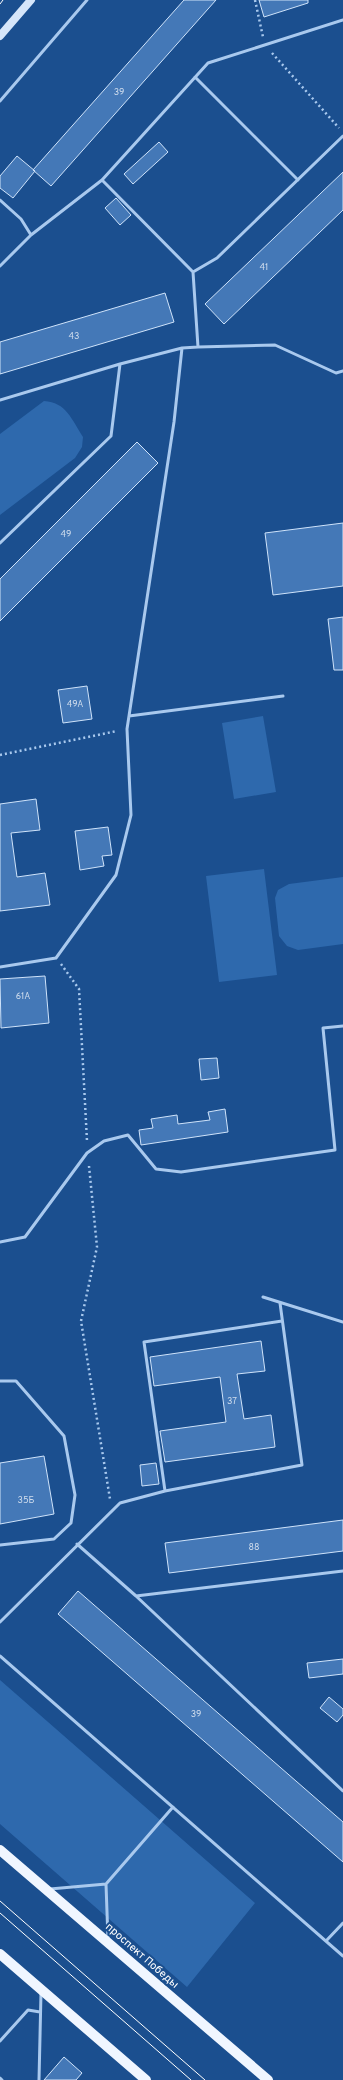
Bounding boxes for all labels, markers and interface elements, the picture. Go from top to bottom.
house number: 39 [114,87,124,98]
house number: 41 [260,262,268,273]
house number: 43 [68,331,80,342]
house number: 49 [61,529,71,540]
house number: 49А [67,699,83,710]
house number: 61А [16,991,30,1002]
house number: 37 [227,1396,237,1407]
house number: 35Б [18,1495,35,1506]
house number: 88 [249,1542,260,1553]
house number: 39 [191,1709,201,1720]
street label: проспект Победы [102,1920,182,1992]

